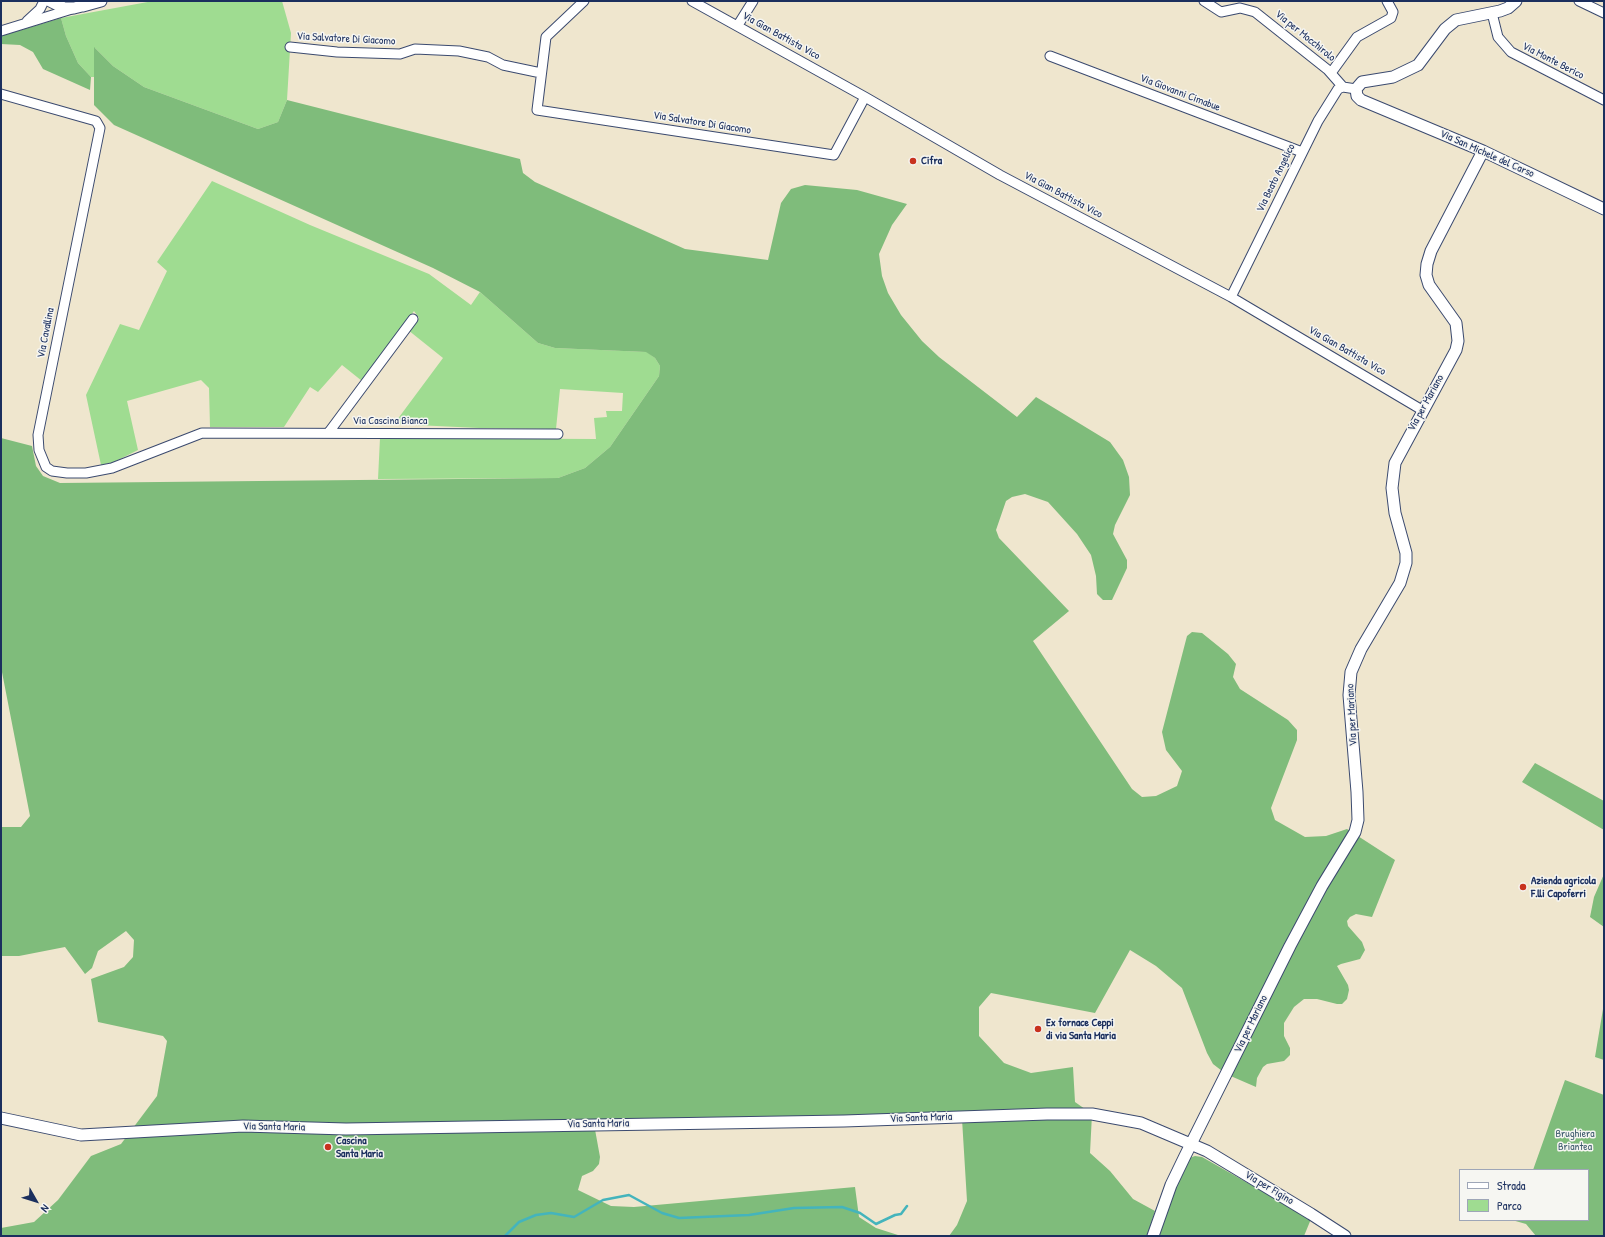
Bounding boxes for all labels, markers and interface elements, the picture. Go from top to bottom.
street label: Via per Mocchirolo [1272,8,1338,64]
street label: Via Gian Battista Vico [740,9,822,63]
street label: Via Salvatore Di Giacomo [296,30,396,48]
street label: Via Monte Berico [1520,40,1586,82]
street label: Via Giovanni Cimabue [1138,72,1222,114]
street label: Via Salvatore Di Giacomo [652,109,752,137]
street label: Via San Michele del Carso [1438,127,1536,181]
street label: Via Beato Angelico [1254,142,1298,214]
place label: Cifra [921,154,942,168]
marker: Cifra [908,156,918,166]
street label: Via Gian Battista Vico [1021,169,1105,221]
street label: Via Cavallina [35,307,57,359]
street label: Via Gian Battista Vico [1306,323,1388,379]
street label: Via per Mariano [1405,372,1447,434]
street label: Via Cascina Bianca [353,414,427,428]
street label: Via per Mariano [1344,683,1360,747]
place label: Azienda agricola F.lli Capoferri [1531,874,1596,900]
marker: Azienda agricola F.lli Capoferri [1518,882,1528,892]
street label: Via per Mariano [1231,993,1271,1055]
place label: Ex fornace Ceppi di via Santa Maria [1046,1016,1116,1042]
marker: Ex fornace Ceppi di via Santa Maria [1033,1024,1043,1034]
street label: Via Santa Maria [890,1110,952,1126]
street label: Via Santa Maria [567,1117,629,1131]
street label: Via Santa Maria [243,1120,305,1134]
park label: Brughiera Briantea [1555,1127,1595,1153]
place label: Cascina Santa Maria [336,1134,383,1160]
marker: Cascina Santa Maria [323,1142,333,1152]
street label: Via per Figino [1242,1168,1296,1208]
legend [1459,1169,1589,1221]
text: Strada [1497,1177,1525,1194]
north arrow [16,1181,56,1221]
text: Parco [1497,1197,1522,1214]
text: N [38,1202,53,1215]

